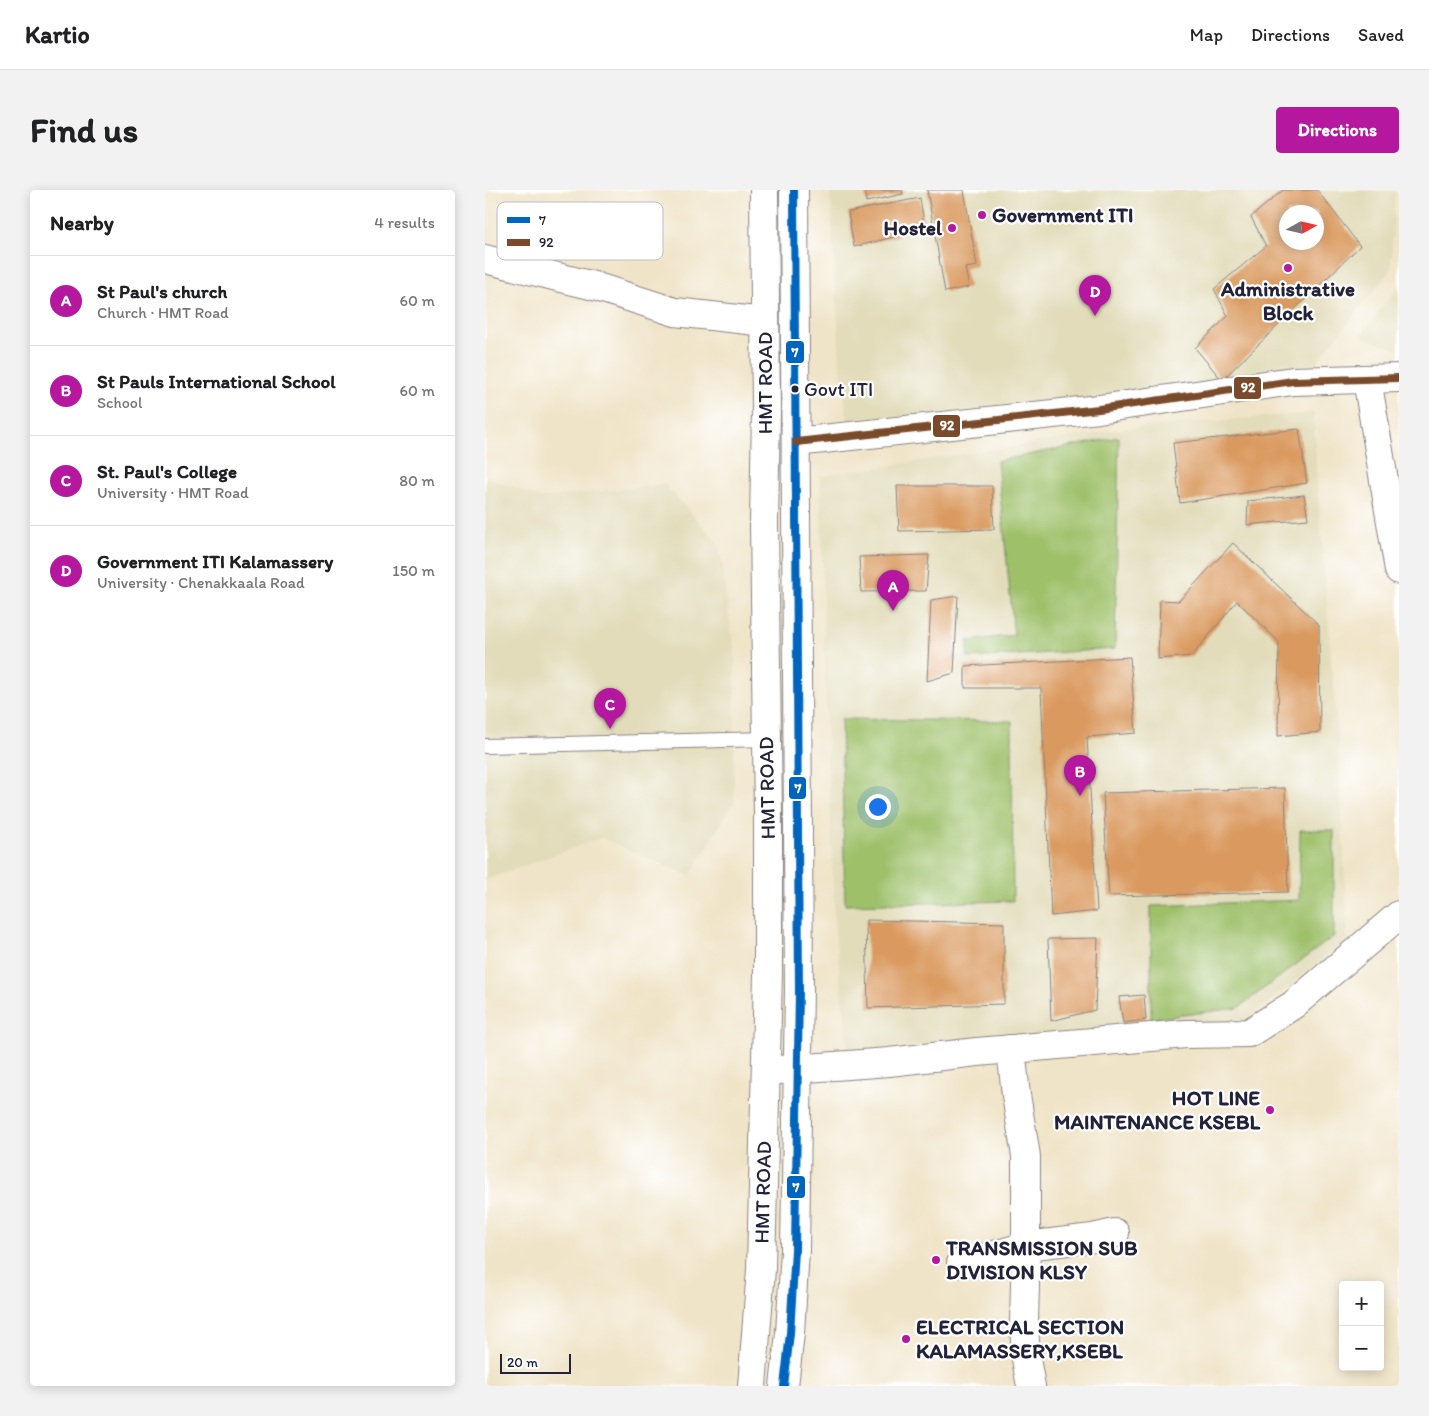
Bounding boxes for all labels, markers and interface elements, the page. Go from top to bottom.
text: Kartio [25,20,90,49]
text: Map [1190,24,1223,46]
text: Directions [1251,24,1330,46]
text: Saved [1358,24,1404,46]
button: Directions [1276,107,1399,153]
text: Find us [30,109,138,151]
legend [497,202,663,260]
place label: Government ITI [992,202,1133,227]
north arrow [1279,205,1324,250]
marker: Government ITI [976,209,988,221]
text: Nearby [50,210,114,235]
text: 7 [539,212,546,229]
text: 4 results [374,213,435,232]
place label: Hostel [884,215,943,240]
marker: Hostel [946,222,958,234]
text: 92 [539,234,554,251]
marker: Administrative Block [1282,262,1294,274]
pin: D [1079,275,1111,316]
place label: Administrative Block [1220,276,1355,325]
text: St Paul's church [97,280,227,303]
text: A [61,291,71,310]
text: 60 m [400,291,435,310]
text: Church · HMT Road [97,303,229,322]
street label: HMT ROAD [752,332,777,434]
line badge: 7 [785,340,805,364]
text: 7 [791,344,799,361]
text: St Pauls International School [97,370,336,393]
line badge: 92 [1233,376,1262,400]
place label: Govt ITI [804,377,873,401]
text: 92 [1241,379,1256,396]
text: B [61,381,71,400]
text: 60 m [400,381,435,400]
marker: Govt ITI [790,384,800,394]
text: School [97,393,143,412]
line badge: 92 [932,414,961,438]
text: 92 [940,417,955,434]
text: St. Paul's College [97,460,237,483]
text: C [61,471,71,490]
text: 80 m [399,471,435,490]
text: University · HMT Road [97,483,249,502]
text: Government ITI Kalamassery [97,550,333,573]
text: D [61,561,71,580]
text: 150 m [392,561,435,580]
pin: A [877,570,909,611]
text: University · Chenakkaala Road [97,573,305,592]
pin: C [594,688,626,729]
street label: HMT ROAD [753,736,780,840]
pin: B [1064,755,1096,796]
line badge: 7 [788,776,807,800]
text: 7 [794,780,802,797]
your location [865,794,891,820]
place label: HOT LINE MAINTENANCE KSEBL [1054,1085,1260,1134]
marker: HOT LINE MAINTENANCE KSEBL [1264,1104,1276,1116]
street label: HMT ROAD [749,1141,776,1244]
line badge: 7 [786,1175,806,1199]
text: 7 [792,1179,800,1196]
place label: TRANSMISSION SUB DIVISION KLSY [945,1235,1138,1284]
marker: TRANSMISSION SUB DIVISION KLSY [930,1254,942,1266]
map controls [1339,1281,1384,1371]
button: + [1339,1281,1384,1326]
place label: ELECTRICAL SECTION KALAMASSERY,KSEBL [916,1314,1124,1363]
button: − [1339,1326,1384,1371]
marker: ELECTRICAL SECTION KALAMASSERY,KSEBL [900,1333,912,1345]
scale bar [500,1351,571,1374]
text: 20 m [507,1354,538,1371]

